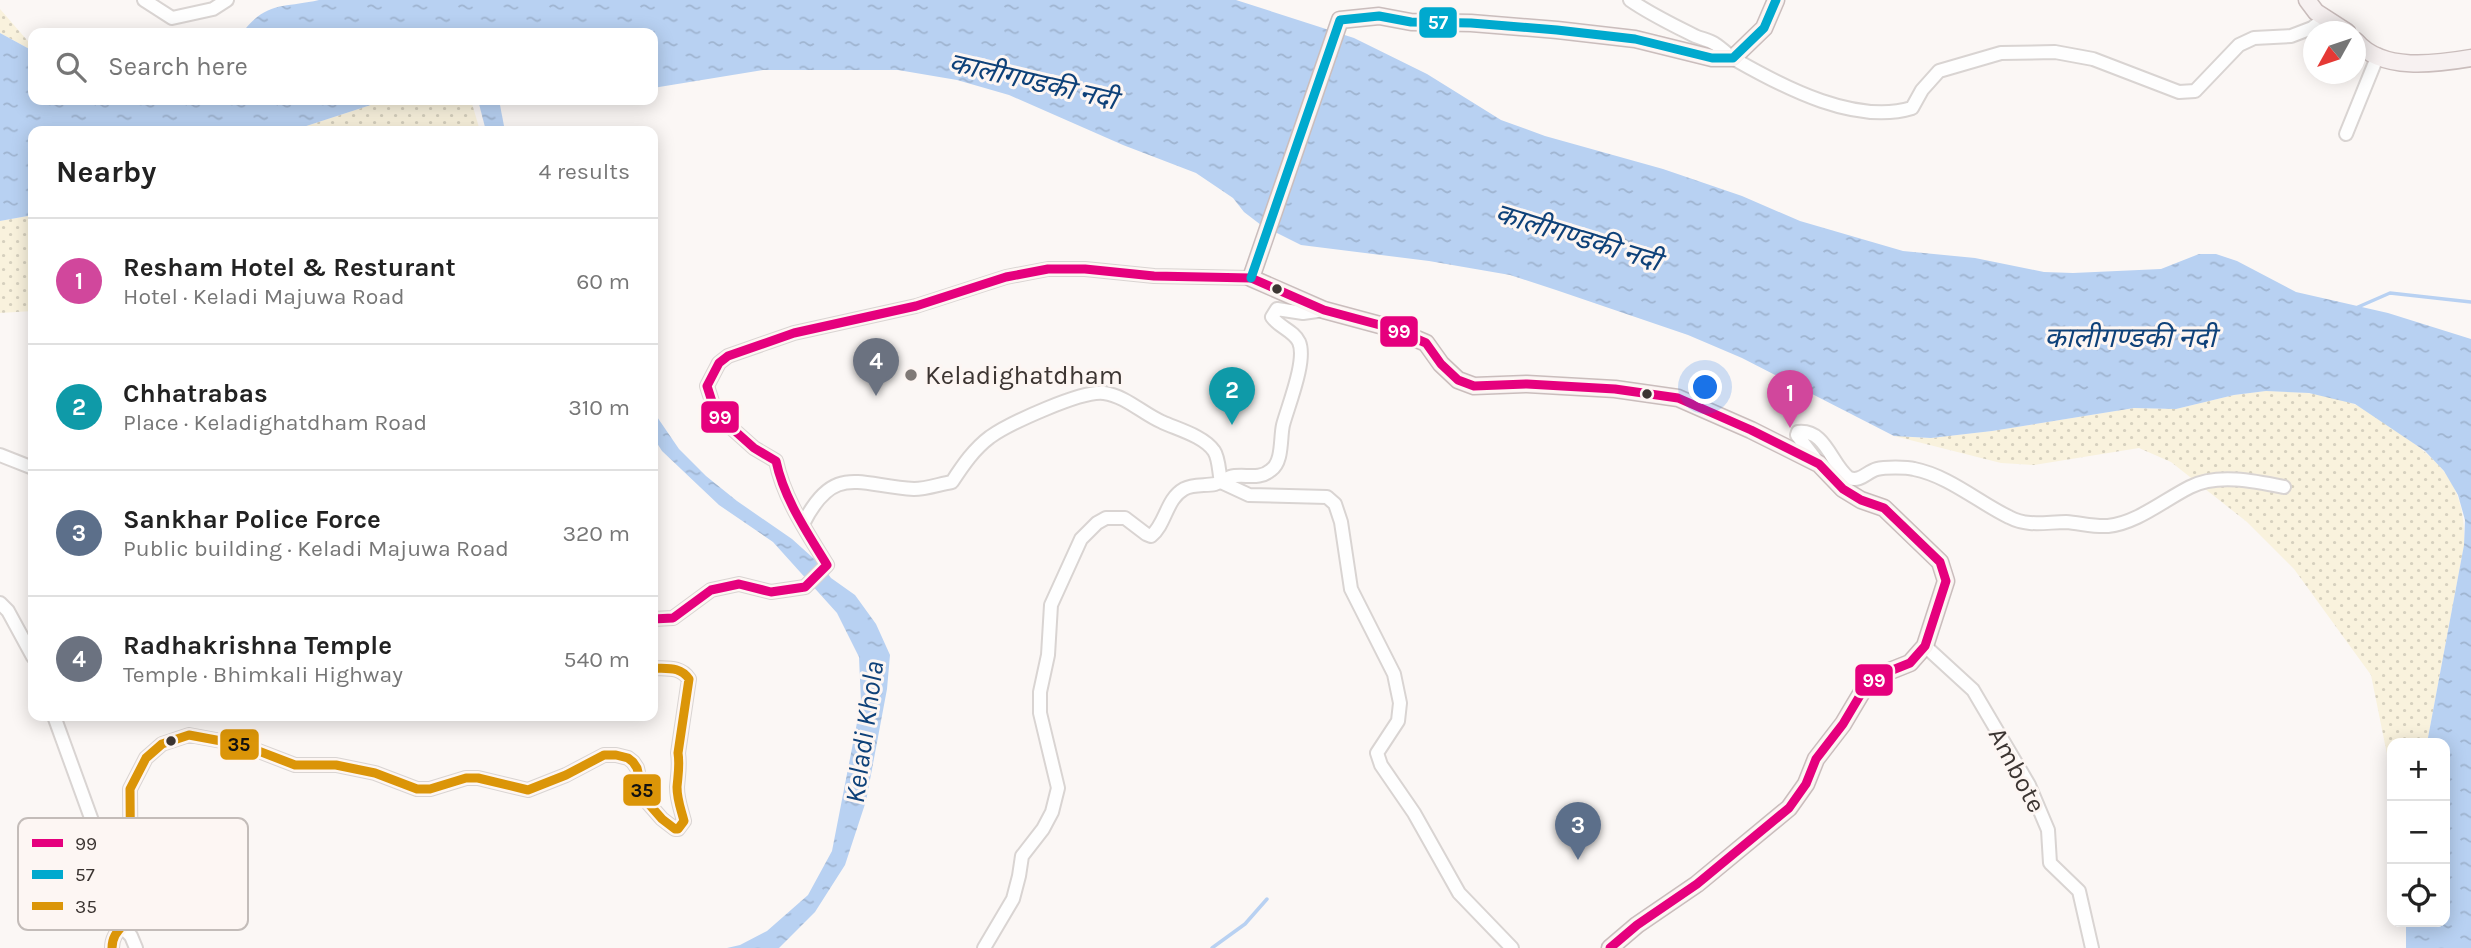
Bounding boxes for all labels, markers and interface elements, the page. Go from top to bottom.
line badge: 57 [1418,6,1458,39]
text: 57 [1428,12,1449,34]
north arrow [2303,21,2366,84]
search box [28,28,658,105]
water label: कालीगण्डकी नदी [946,46,1125,117]
icon: search [52,48,90,86]
text: Search here [108,51,248,82]
text: Nearby [56,154,156,190]
text: 4 results [538,158,630,185]
water label: कालीगण्डकी नदी [1491,196,1669,279]
text: Resham Hotel & Resturant [123,252,456,283]
text: 1 [75,268,83,295]
text: 60 m [576,268,630,295]
unlabelled marker [1270,282,1284,296]
text: Hotel · Keladi Majuwa Road [123,283,405,310]
line badge: 99 [1379,315,1419,348]
text: 99 [1387,321,1411,343]
water label: कालीगण्डकी नदी [2044,321,2220,354]
pin: 4 [853,338,899,396]
place label: Keladighatdham [925,360,1123,391]
marker: Keladighatdham [903,367,919,383]
pin: 2 [1209,367,1255,425]
your location [1688,370,1722,404]
pin: 1 [1767,370,1813,428]
text: Chhatrabas [123,378,268,409]
unlabelled marker [1640,387,1654,401]
text: 2 [72,394,86,421]
text: 310 m [568,394,630,421]
line badge: 99 [700,400,740,434]
text: 99 [708,407,732,429]
text: Place · Keladighatdham Road [123,409,427,436]
text: Sankhar Police Force [123,504,381,535]
text: 3 [72,520,86,547]
text: 320 m [562,520,630,547]
text: Public building · Keladi Majuwa Road [123,535,509,562]
text: Radhakrishna Temple [123,630,392,661]
text: 4 [72,646,86,673]
text: 540 m [564,646,630,673]
water label: Keladi Khola [838,659,890,805]
text: Temple · Bhimkali Highway [123,661,403,688]
line badge: 99 [1854,663,1894,697]
text: 99 [1862,670,1886,692]
street label: Ambote [1982,722,2052,818]
line badge: 35 [219,728,260,761]
unlabelled marker [164,734,178,748]
text: 35 [228,734,250,756]
map controls [2387,738,2450,927]
button: + [2387,738,2450,801]
line badge: 35 [622,773,662,807]
text: 35 [631,780,653,802]
button: − [2387,801,2450,864]
pin: 3 [1555,802,1601,860]
legend [18,818,248,930]
text: 99 [75,833,97,855]
text: 57 [75,864,95,886]
button: locate [2387,864,2450,927]
text: 35 [75,896,97,918]

